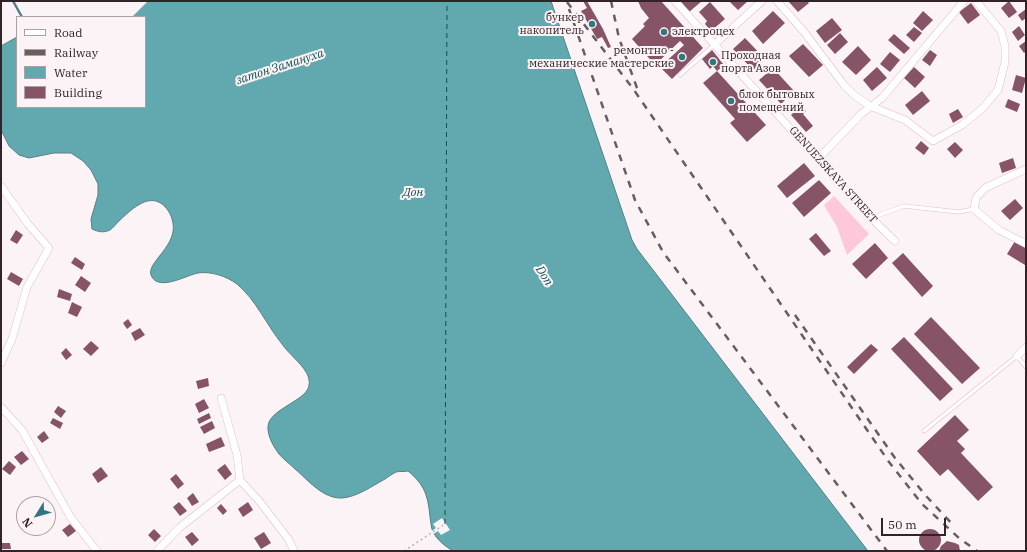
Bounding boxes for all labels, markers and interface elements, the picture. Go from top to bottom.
place label: бункер накопитель [519,11,584,37]
legend [16,16,146,108]
marker: бункер накопитель [587,19,597,29]
text: Road [54,25,83,40]
place label: электроцех [672,25,735,39]
marker: электроцех [659,27,669,37]
place label: ремонтно - механические мастерские [529,44,674,70]
text: Railway [54,45,98,60]
water label: затон Замануха [234,46,326,88]
place label: Проходная порта Азов [721,49,781,75]
marker: ремонтно - механические мастерские [677,52,687,62]
marker: Проходная порта Азов [708,57,718,67]
text: Water [54,65,87,80]
text: Building [54,85,102,100]
place label: блок бытовых помещений [739,88,815,114]
marker: блок бытовых помещений [726,96,736,106]
street label: GENUEZSKAYA STREET [786,124,880,226]
water label: Дон [403,186,423,200]
water label: Don [532,263,556,289]
north arrow [16,496,56,536]
scale bar [883,510,948,536]
text: N [19,515,35,530]
text: 50 m [888,517,917,532]

